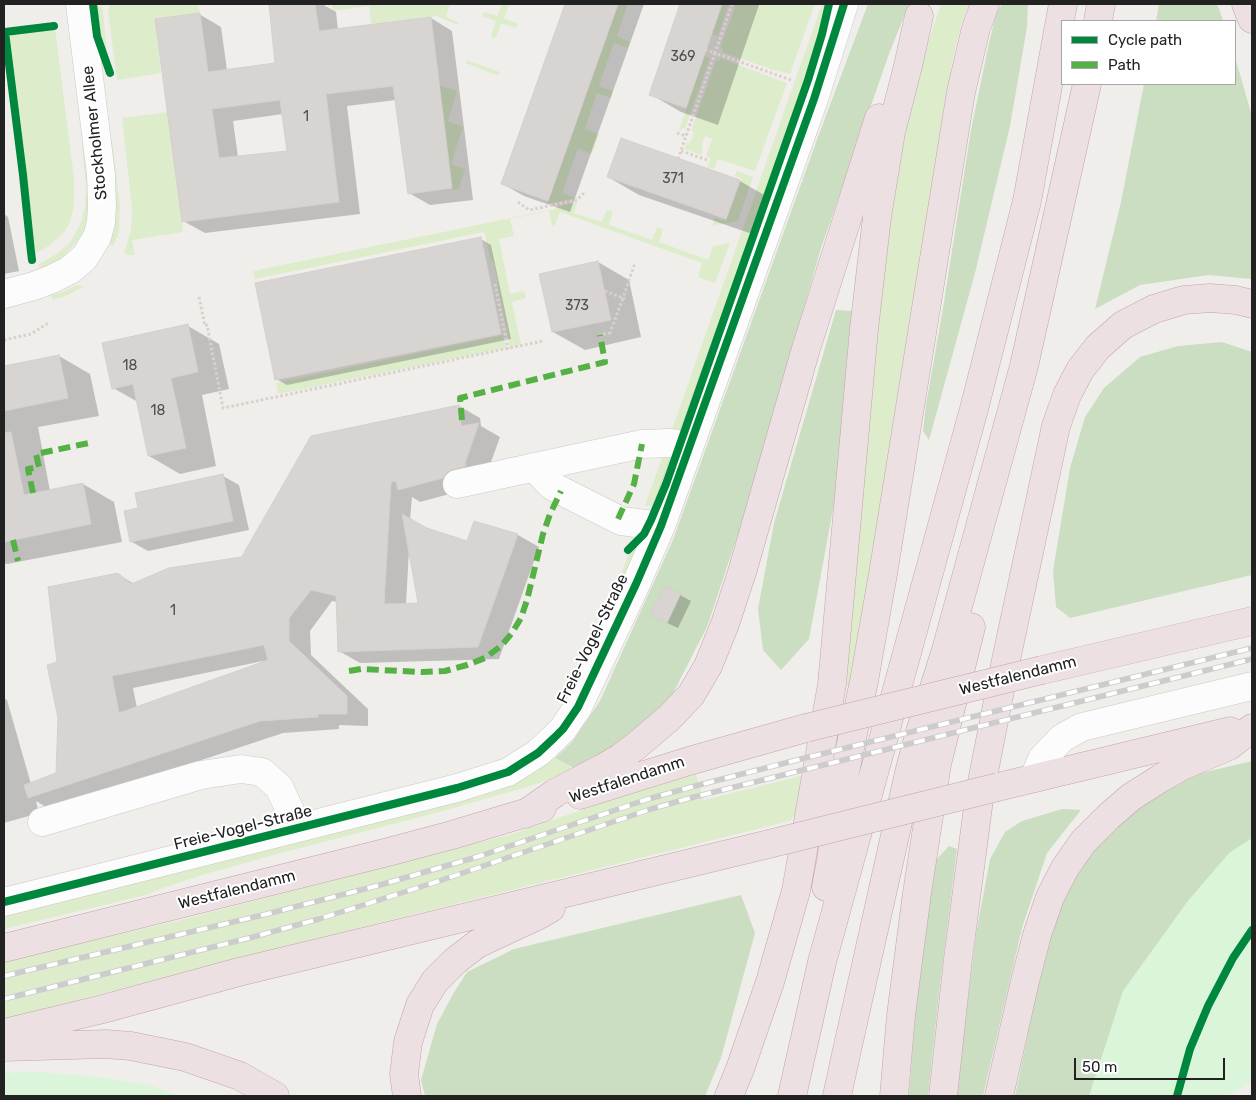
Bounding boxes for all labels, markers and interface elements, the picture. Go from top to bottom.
legend [1061,20,1236,85]
text: Cycle path [1108,31,1182,49]
house number: 369 [670,49,696,65]
text: Path [1108,56,1141,74]
street label: Stockholmer Allee [78,65,112,201]
house number: 1 [303,109,309,125]
house number: 371 [662,171,684,187]
house number: 373 [565,298,589,314]
house number: 18 [123,358,137,374]
house number: 18 [151,403,165,419]
street label: Freie-Vogel-Straße [553,571,633,707]
house number: 1 [170,603,176,619]
street label: Westfalendamm [957,652,1079,700]
street label: Westfalendamm [567,752,687,808]
street label: Freie-Vogel-Straße [172,802,314,854]
street label: Westfalendamm [176,866,298,914]
scale bar [1076,1048,1227,1080]
text: 50 m [1082,1058,1117,1076]

